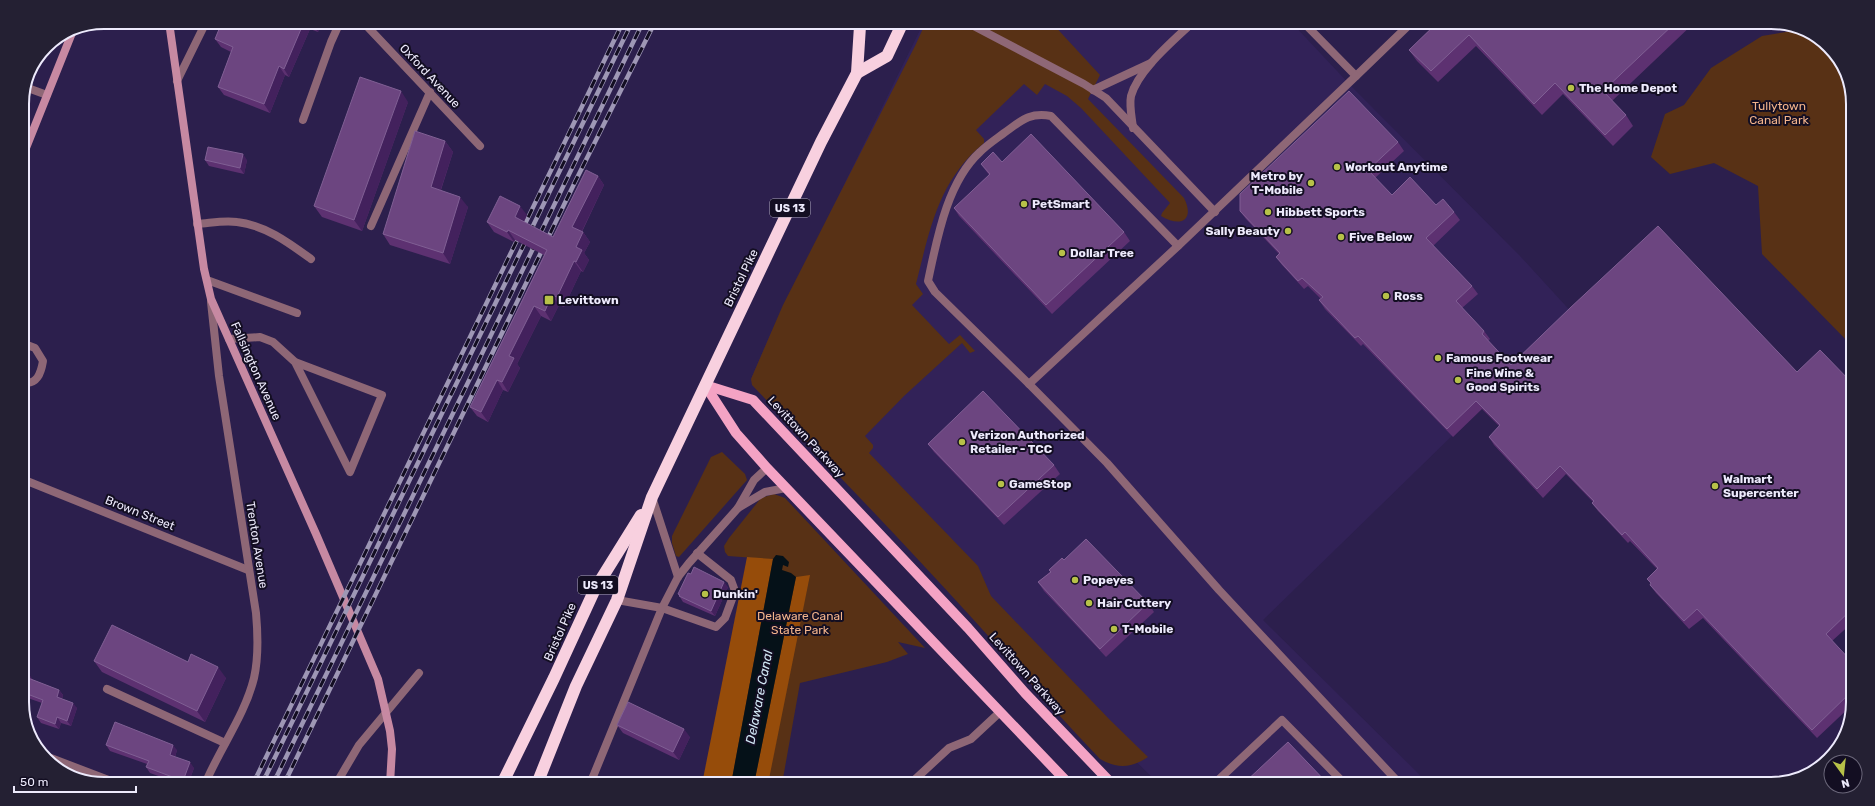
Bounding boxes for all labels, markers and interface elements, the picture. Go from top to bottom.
street label: Oxford Avenue [397,41,463,111]
place label: The Home Depot [1579,81,1677,95]
marker: The Home Depot [1566,83,1576,93]
park label: Tullytown Canal Park [1749,99,1809,127]
place label: Workout Anytime [1345,160,1448,174]
marker: Workout Anytime [1332,162,1342,172]
place label: Metro by T-Mobile [1251,169,1303,197]
marker: Metro by T-Mobile [1306,178,1316,188]
place label: PetSmart [1032,197,1090,211]
road number: US 13 [770,199,810,217]
marker: PetSmart [1019,199,1029,209]
place label: Hibbett Sports [1276,205,1365,219]
marker: Hibbett Sports [1263,207,1273,217]
place label: Sally Beauty [1206,224,1280,238]
marker: Sally Beauty [1283,226,1293,236]
place label: Five Below [1349,230,1413,244]
marker: Five Below [1336,232,1346,242]
place label: Dollar Tree [1070,246,1134,260]
street label: Bristol Pike [721,247,761,309]
marker: Dollar Tree [1057,248,1067,258]
place label: Ross [1394,289,1423,303]
marker: Ross [1381,291,1391,301]
place label: Levittown [558,293,619,307]
marker: Levittown [543,294,555,306]
street label: Fallsington Avenue [228,320,284,423]
place label: Famous Footwear [1446,351,1553,365]
marker: Famous Footwear [1433,353,1443,363]
place label: Fine Wine & Good Spirits [1466,366,1540,394]
marker: Fine Wine & Good Spirits [1453,375,1463,385]
street label: Levittown Parkway [765,393,848,481]
place label: Verizon Authorized Retailer - TCC [970,428,1085,456]
marker: Verizon Authorized Retailer - TCC [957,437,967,447]
place label: Walmart Supercenter [1723,472,1799,500]
place label: GameStop [1009,477,1072,491]
marker: GameStop [996,479,1006,489]
marker: Walmart Supercenter [1710,481,1720,491]
street label: Brown Street [103,493,177,533]
street label: Trenton Avenue [243,501,271,590]
place label: Popeyes [1083,573,1134,587]
marker: Popeyes [1070,575,1080,585]
road number: US 13 [578,576,618,594]
place label: Dunkin' [713,587,758,601]
marker: Dunkin' [700,589,710,599]
place label: Hair Cuttery [1097,596,1171,610]
marker: Hair Cuttery [1084,598,1094,608]
street label: Bristol Pike [541,600,579,663]
park label: Delaware Canal State Park [757,609,843,637]
place label: T-Mobile [1122,622,1173,636]
marker: T-Mobile [1109,624,1119,634]
street label: Levittown Parkway [986,630,1068,718]
water label: Delaware Canal [743,648,776,745]
north arrow [1823,754,1863,794]
scale bar [14,768,136,794]
text: 50 m [20,775,48,789]
text: N [1840,776,1851,791]

